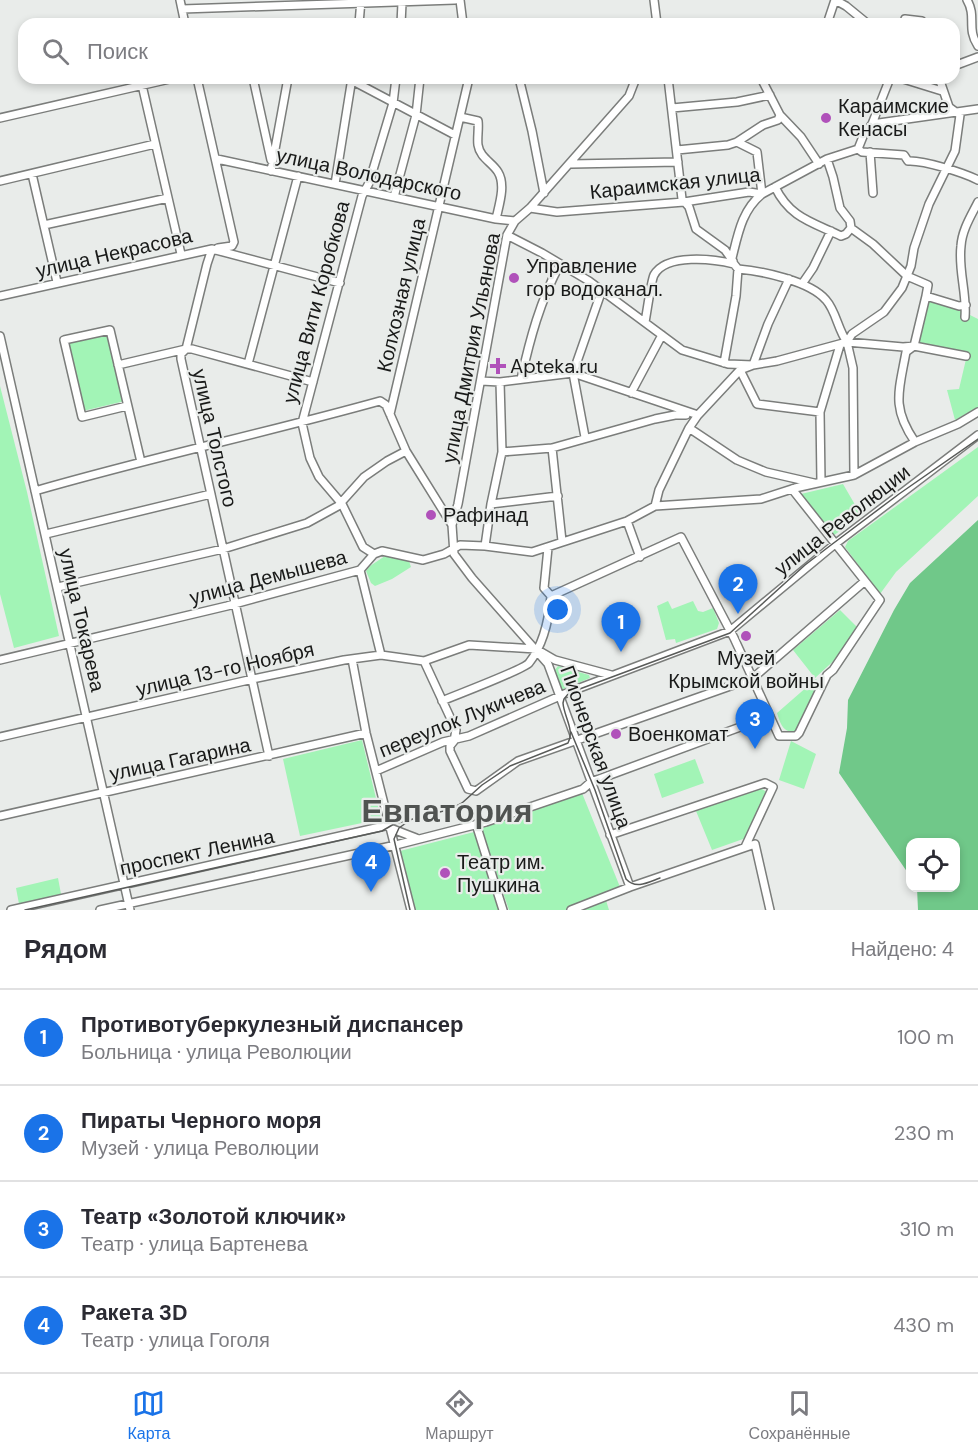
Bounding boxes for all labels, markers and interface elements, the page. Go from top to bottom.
search box [18,18,960,84]
icon: search [39,35,72,68]
text: Поиск [87,37,148,66]
place label: Караимские Кенасы [838,93,949,142]
marker: Караимские Кенасы [819,111,833,125]
street label: улица Володарского [274,142,464,206]
street label: Караимская улица [588,161,762,205]
street label: улица Вити Коробкова [276,197,356,406]
street label: Колхозная улица [371,215,432,374]
street label: улица Некрасова [33,222,196,284]
street label: улица Дмитрия Ульянова [436,230,506,466]
place label: Управление гор водоканал. [526,253,662,302]
marker: Управление гор водоканал. [507,271,521,285]
place label: Apteka.ru [510,353,598,379]
marker: Apteka.ru [491,359,505,373]
street label: улица Толстого [186,366,244,510]
street label: улица Революции [769,459,915,581]
place label: Рафинад [443,502,529,528]
marker: Рафинад [424,508,438,522]
street label: улица Демышева [186,543,350,610]
street label: улица Токарева [53,546,111,695]
pin: 2 [718,564,758,614]
your location [543,595,572,624]
pin: 1 [602,602,640,652]
marker: Музей Крымской войны [739,629,753,643]
street label: улица 13-го Ноября [133,636,317,702]
place label: Музей Крымской войны [668,645,824,694]
street label: Пионерская улица [554,662,638,833]
street label: переулок Лукичева [375,672,550,763]
pin: 3 [736,700,774,749]
place label: Военкомат [628,721,728,747]
marker: Военкомат [609,727,623,741]
street label: улица Гагарина [107,731,254,787]
district label: Евпатория [362,790,532,832]
street label: проспект Ленина [117,823,277,881]
map controls [906,838,960,892]
button: locate [906,838,960,892]
pin: 4 [352,842,391,892]
place label: Театр им. Пушкина [457,849,544,898]
marker: Театр им. Пушкина [438,866,452,880]
text: Рядом [24,932,107,966]
text: Найдено: 4 [851,936,954,962]
text: Противотуберкулезный диспансер [81,1010,463,1039]
text: 1 [40,1024,47,1050]
text: 100 m [897,1024,954,1050]
text: Больница · улица Революции [81,1039,352,1065]
text: Пираты Черного моря [81,1106,322,1135]
text: 2 [38,1120,49,1146]
text: 230 m [894,1120,954,1146]
text: Музей · улица Революции [81,1135,319,1161]
text: Театр «Золотой ключик» [81,1202,346,1231]
text: 3 [37,1216,50,1242]
text: 310 m [899,1216,954,1242]
text: Театр · улица Бартенева [81,1231,308,1257]
text: Ракета 3D [81,1298,188,1327]
text: 4 [37,1312,50,1338]
text: 430 m [893,1312,954,1338]
text: Театр · улица Гоголя [81,1327,270,1353]
tab: Карта [128,1387,170,1444]
tab: Маршрут [425,1387,494,1444]
tab: Сохранённые [749,1387,850,1444]

